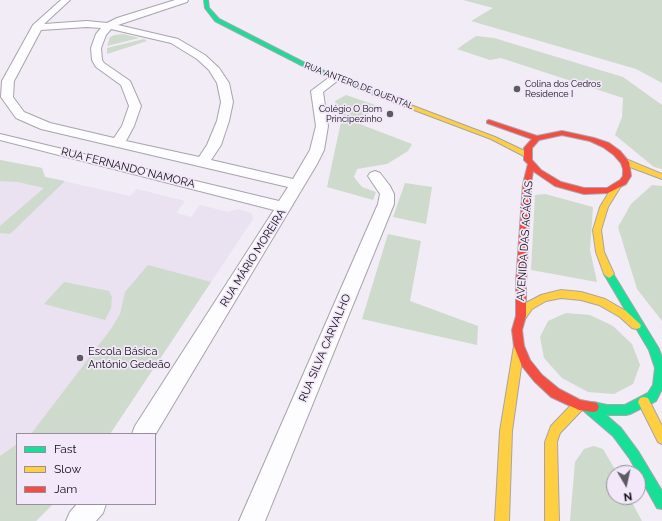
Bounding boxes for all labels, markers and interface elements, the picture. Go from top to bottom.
street label: RUA ANTERO DE QUENTAL [303,60,415,112]
place label: Colina dos Cedros Residence I [525,79,601,100]
marker: Colina dos Cedros Residence I [512,84,522,94]
place label: Colégio O Bom Principezinho [319,104,382,125]
marker: Colégio O Bom Principezinho [385,109,395,119]
street label: RUA FERNANDO NAMORA [60,145,196,191]
street label: AVENIDA DAS ACÁCIAS [514,180,536,302]
street label: RUA MÁRIO MOREIRA [218,207,288,309]
street label: RUA SILVA CARVALHO [296,292,354,404]
place label: Escola Básica António Gedeão [88,345,170,371]
marker: Escola Básica António Gedeão [75,353,85,363]
legend [16,433,156,505]
text: Fast [54,442,77,456]
text: Slow [54,462,81,476]
north arrow [606,465,646,505]
text: Jam [54,482,77,496]
text: N [623,489,633,503]

